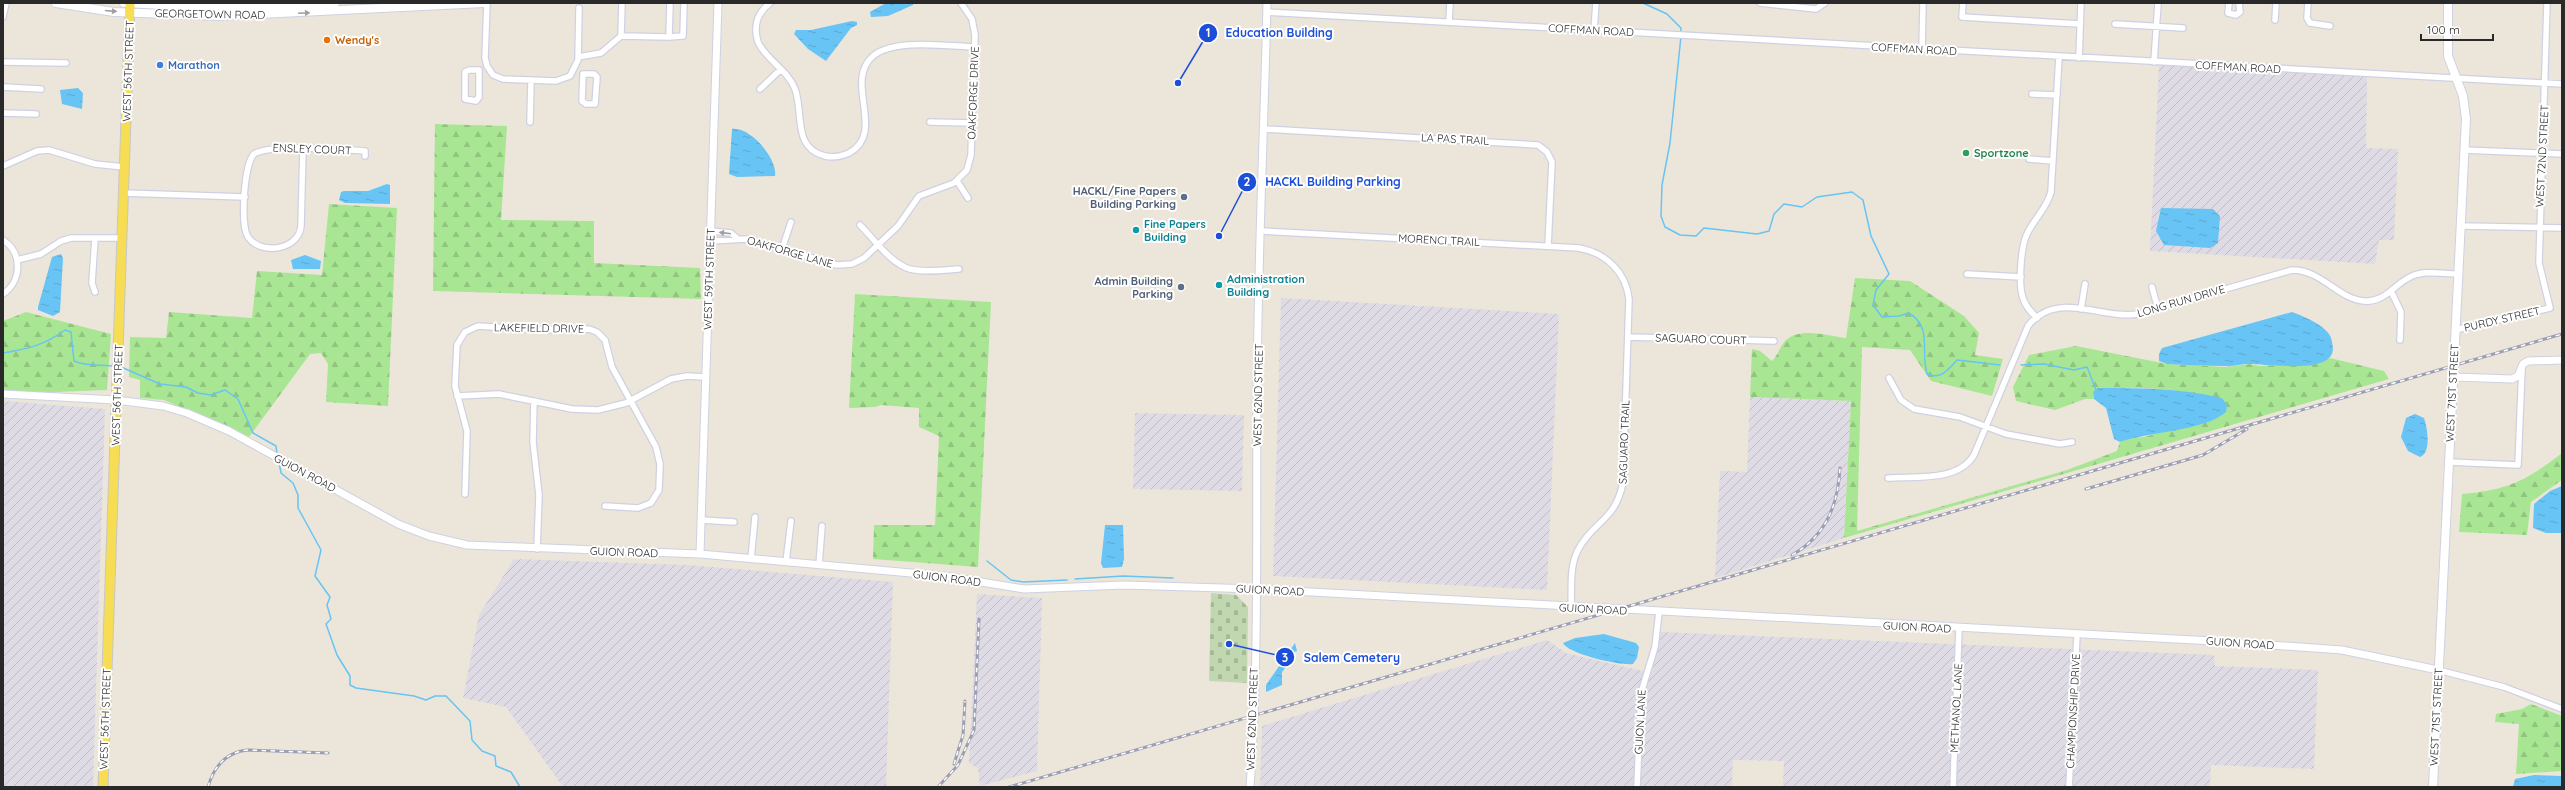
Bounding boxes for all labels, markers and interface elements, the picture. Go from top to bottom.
street label: GEORGETOWN ROAD [155,6,265,22]
one-way arrow [105,8,117,15]
one-way arrow [298,10,311,16]
scale bar [2421,16,2493,42]
street label: WEST 56TH STREET [119,20,137,122]
callout: Education Building [1198,21,1341,45]
street label: COFFMAN ROAD [1548,21,1634,39]
text: 100 m [2427,22,2460,37]
text: 1 [1206,25,1210,40]
text: Education Building [1225,25,1333,40]
place label: Wendy's [335,33,379,47]
marker: Wendy's [322,35,332,45]
street label: COFFMAN ROAD [1871,40,1957,58]
street label: OAKFORGE DRIVE [964,46,982,140]
place label: Marathon [168,58,220,72]
street label: COFFMAN ROAD [2195,58,2281,76]
marker: Marathon [155,60,165,70]
street label: WEST 72ND STREET [2532,104,2552,208]
street label: LA PAS TRAIL [1421,130,1490,148]
street label: ENSLEY COURT [272,141,352,157]
place label: Sportzone [1974,146,2029,160]
marker: Sportzone [1961,148,1971,158]
callout: HACKL Building Parking [1237,170,1408,194]
text: 2 [1244,174,1251,189]
text: HACKL Building Parking [1265,174,1401,189]
place label: HACKL/Fine Papers Building Parking [1073,184,1176,211]
marker: HACKL/Fine Papers Building Parking [1179,192,1189,202]
place label: Fine Papers Building [1144,217,1206,244]
marker: Fine Papers Building [1131,225,1141,235]
street label: WEST 59TH STREET [700,228,718,330]
one-way arrow [719,229,731,236]
street label: MORENCI TRAIL [1398,231,1480,249]
street label: OAKFORGE LANE [745,233,835,271]
place label: Administration Building [1227,272,1305,299]
place label: Admin Building Parking [1094,274,1173,301]
marker: Administration Building [1214,280,1224,290]
marker: Admin Building Parking [1176,282,1186,292]
street label: LONG RUN DRIVE [2136,282,2226,320]
street label: PURDY STREET [2462,303,2542,335]
street label: LAKEFIELD DRIVE [494,320,584,336]
street label: SAGUARO COURT [1655,330,1747,348]
street label: WEST 62ND STREET [1250,343,1266,447]
street label: WEST 71ST STREET [2442,343,2462,442]
street label: WEST 56TH STREET [108,344,126,446]
street label: SAGUARO TRAIL [1616,400,1632,484]
street label: GUION ROAD [272,451,339,495]
street label: GUION ROAD [590,544,658,560]
street label: GUION ROAD [912,567,982,589]
street label: GUION ROAD [1236,581,1305,599]
street label: GUION ROAD [1559,600,1628,618]
street label: GUION ROAD [1883,618,1952,636]
street label: GUION ROAD [2205,634,2275,652]
callout: Salem Cemetery [1275,645,1408,669]
text: 3 [1282,650,1288,665]
text: Salem Cemetery [1304,650,1400,665]
street label: CHAMPIONSHIP DRIVE [2063,653,2083,769]
street label: METHANOL LANE [1947,663,1965,753]
street label: WEST 62ND STREET [1243,667,1261,771]
street label: WEST 71ST STREET [2426,667,2446,766]
street label: WEST 56TH STREET [96,668,114,770]
street label: GUION LANE [1631,689,1649,755]

